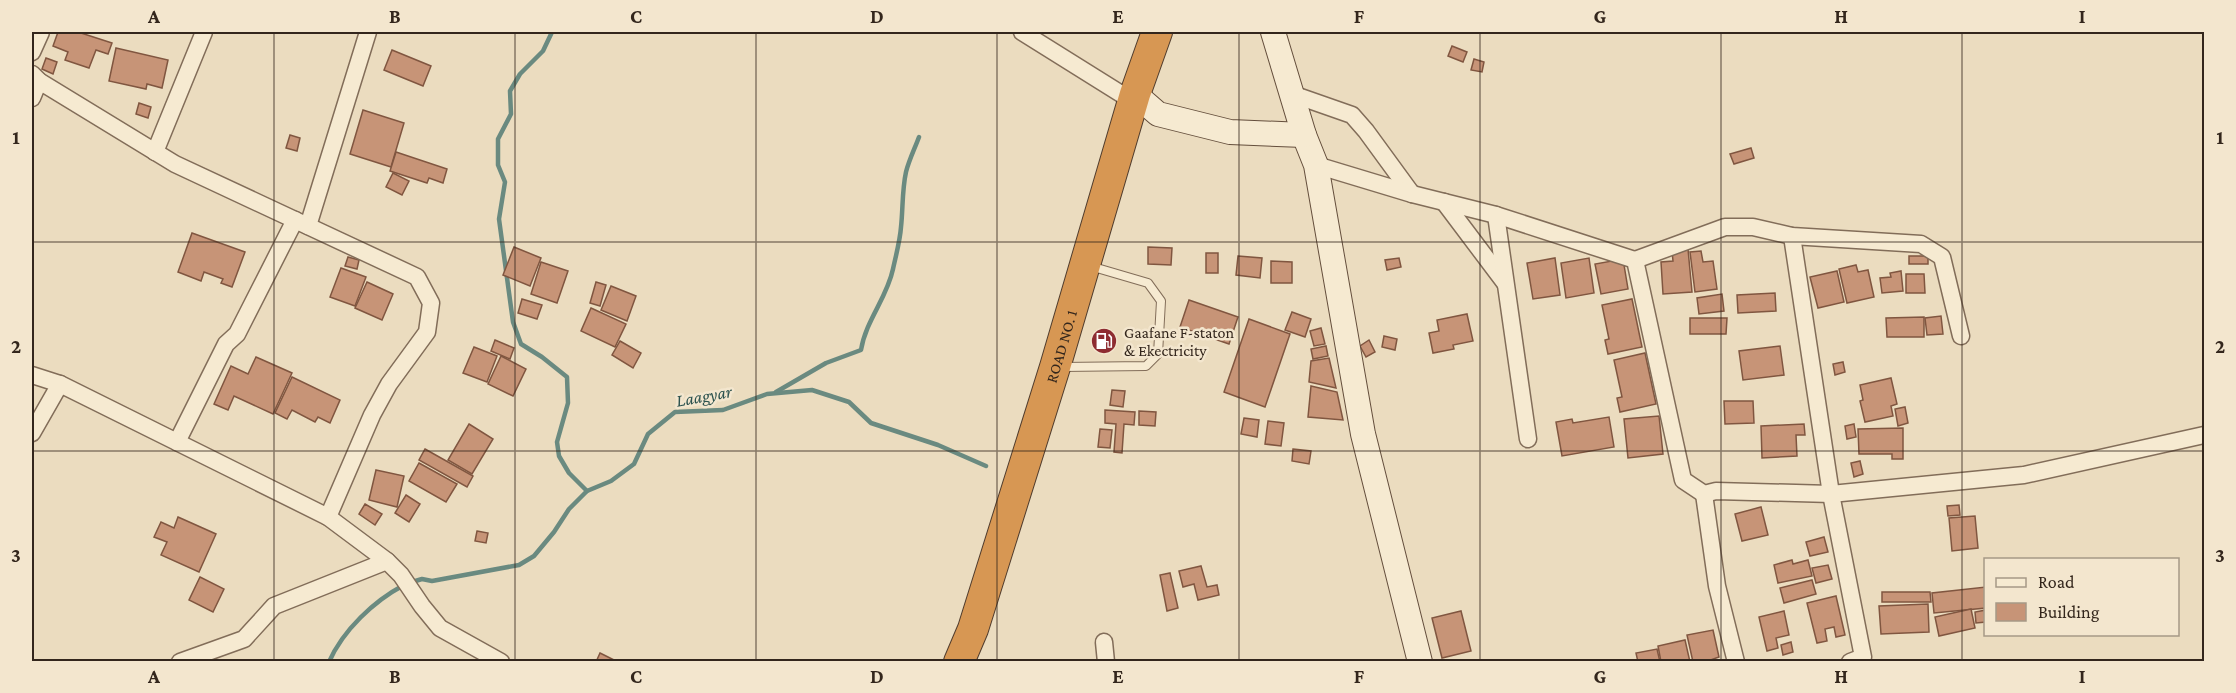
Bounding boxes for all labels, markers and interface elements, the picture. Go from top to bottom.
text: A [147,5,161,27]
text: B [389,5,401,27]
text: C [630,5,642,27]
text: D [870,5,884,27]
text: E [1112,5,1124,27]
text: F [1354,5,1365,27]
text: G [1594,5,1607,27]
text: H [1834,5,1848,27]
text: I [2079,5,2086,27]
text: 1 [12,126,20,148]
text: 1 [2216,126,2224,148]
street label: ROAD NO. 1 [1042,308,1080,385]
place label: Gaafane F-staton & Ekectricity [1124,324,1234,360]
fuel station icon: Gaafane F-staton & Ekectricity [1089,326,1119,356]
text: 2 [11,335,21,357]
text: 2 [2215,335,2225,357]
water label: Laagyar [675,381,734,411]
text: 3 [11,544,21,566]
text: 3 [2215,544,2225,566]
legend [1984,558,2179,636]
text: Road [2038,572,2075,592]
text: Building [2038,602,2100,622]
text: A [147,665,161,687]
text: B [389,665,401,687]
text: C [630,665,642,687]
text: D [870,665,884,687]
text: E [1112,665,1124,687]
text: F [1354,665,1365,687]
text: G [1594,665,1607,687]
text: H [1834,665,1848,687]
text: I [2079,665,2086,687]

